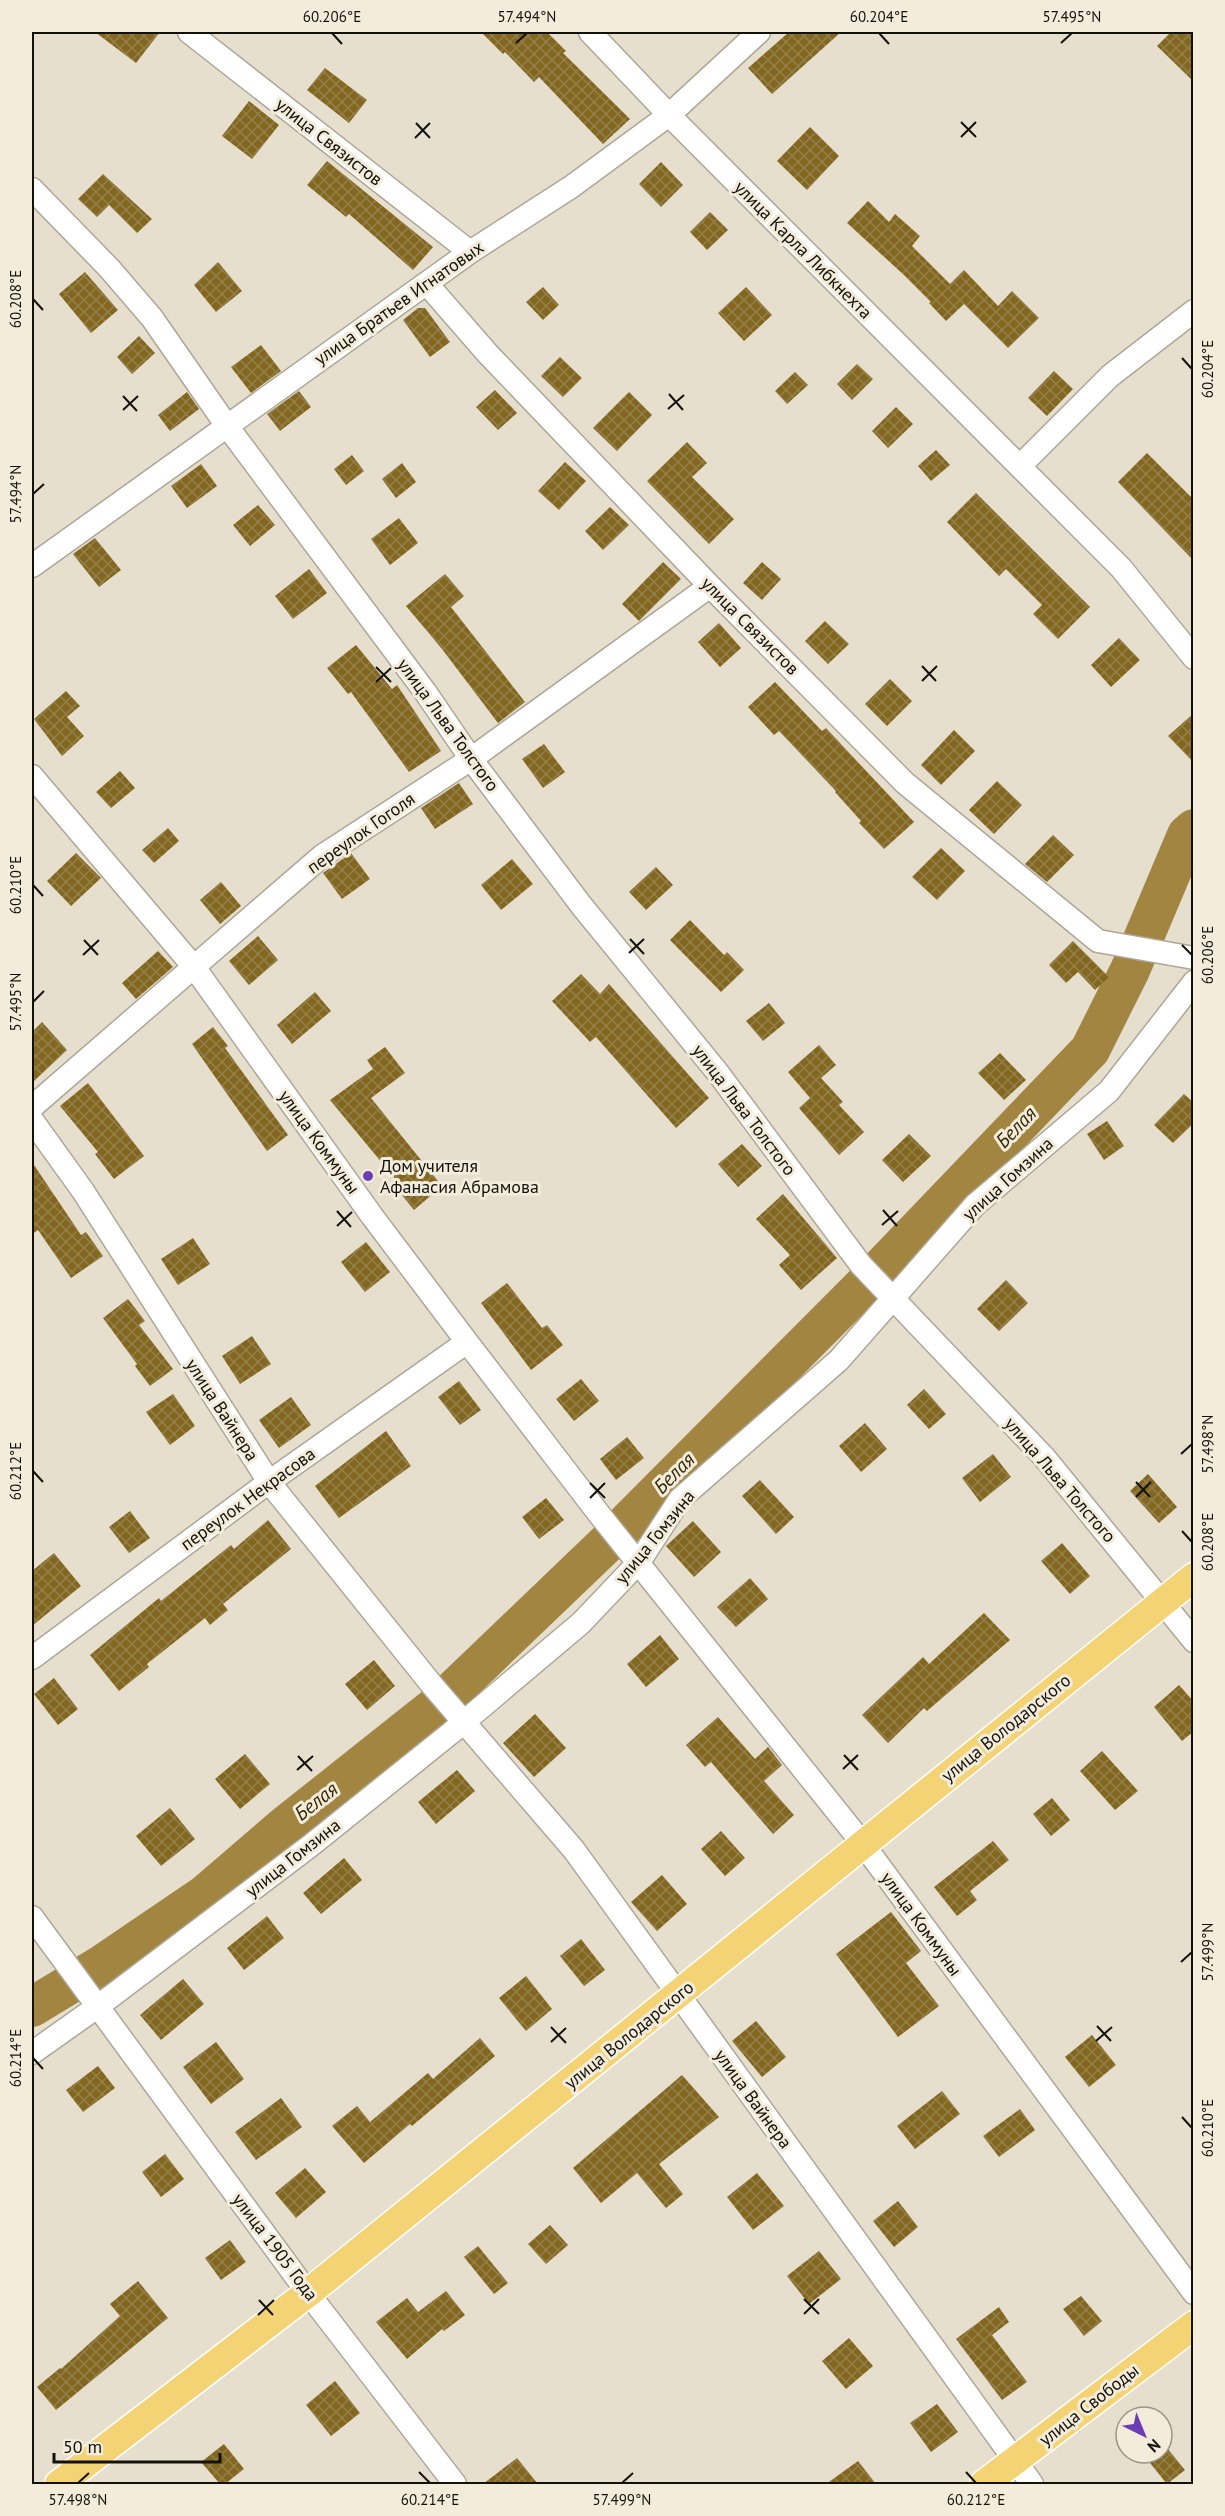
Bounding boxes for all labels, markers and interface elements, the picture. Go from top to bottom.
text: 60.206°E [303,7,361,26]
text: 57.494°N [498,7,556,26]
text: 60.204°E [850,7,908,26]
text: 57.495°N [1043,7,1101,26]
street label: улица Связистов [271,93,387,191]
street label: улица Карла Либкнехта [729,176,877,324]
street label: улица Братьев Игнатовых [310,235,488,370]
text: 60.208°E [6,270,25,328]
text: 60.204°E [1198,340,1217,398]
text: 57.494°N [6,465,25,523]
street label: улица Связистов [696,572,804,680]
street label: улица Льва Толстого [392,654,504,796]
street label: переулок Гоголя [302,787,419,878]
text: 60.210°E [6,856,25,914]
text: 60.206°E [1198,926,1217,984]
text: 57.495°N [6,973,25,1031]
street label: улица Льва Толстого [687,1039,801,1180]
street label: улица Коммуны [274,1085,365,1198]
water label: Белая [990,1100,1043,1153]
street label: улица Гомзина [958,1132,1058,1225]
place label: Дом учителя Афанасия Абрамова [380,1154,539,1198]
marker: Дом учителя Афанасия Абрамова [361,1169,375,1183]
street label: улица Вайнера [181,1354,264,1465]
street label: улица Льва Толстого [1000,1412,1121,1547]
text: 57.498°N [1198,1415,1217,1473]
text: 60.212°E [6,1442,25,1500]
street label: переулок Некрасова [176,1442,320,1555]
water label: Белая [648,1446,701,1499]
street label: улица Гомзина [610,1485,700,1588]
text: 60.208°E [1198,1513,1217,1571]
street label: улица Володарского [936,1668,1075,1787]
water label: Белая [289,1775,344,1826]
street label: улица Гомзина [241,1813,345,1902]
street label: улица Коммуны [876,1867,967,1980]
text: 57.499°N [1198,1923,1217,1981]
street label: улица Володарского [559,1975,698,2094]
text: 60.214°E [6,2029,25,2087]
street label: улица Вайнера [710,2044,797,2153]
text: 60.210°E [1198,2099,1217,2157]
street label: улица 1905 Года [227,2188,323,2305]
street label: улица Свободы [1034,2358,1143,2451]
north arrow [1114,2405,1174,2465]
scale bar [54,2426,220,2464]
text: 50 m [63,2435,102,2458]
text: N [1144,2435,1165,2457]
text: 57.498°N [49,2490,107,2509]
text: 60.214°E [401,2490,459,2509]
text: 57.499°N [593,2490,651,2509]
text: 60.212°E [947,2490,1005,2509]

